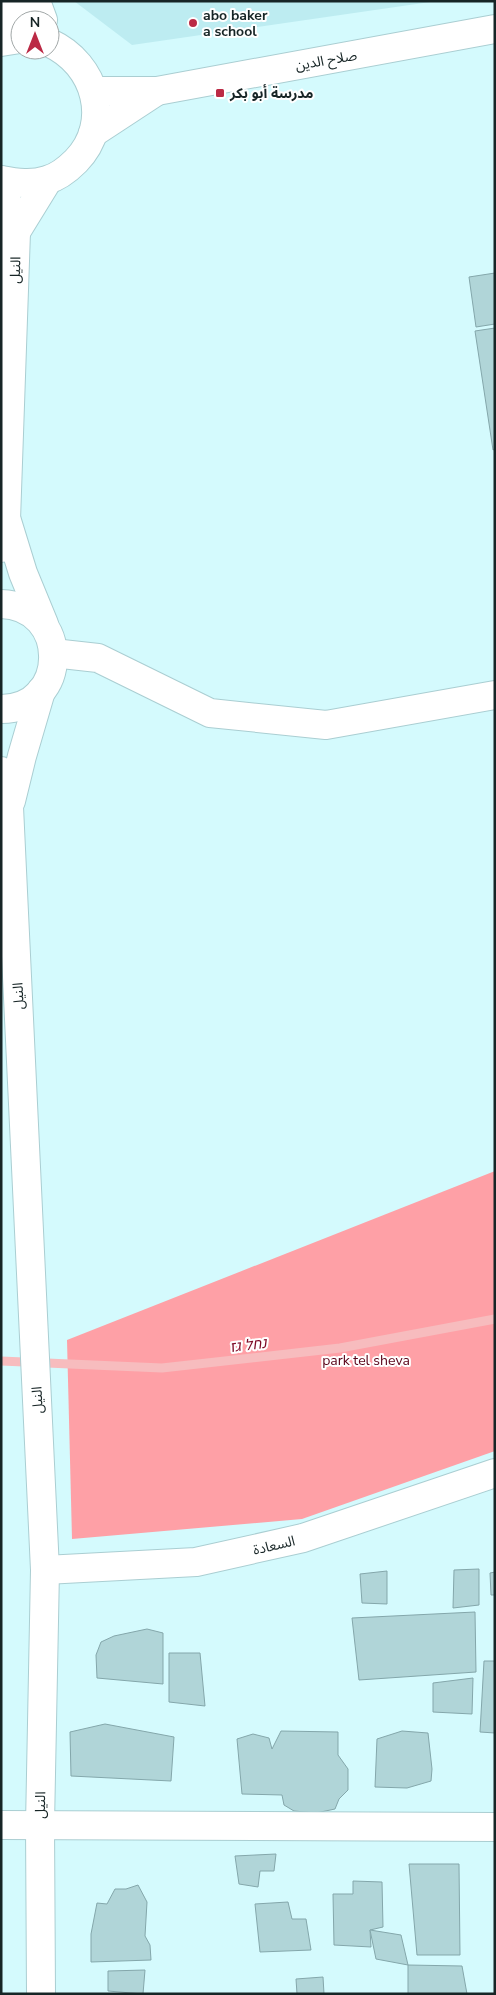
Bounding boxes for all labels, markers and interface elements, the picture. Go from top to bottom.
place label: abo baker a school [203,6,268,41]
north arrow [10,10,60,60]
text: N [30,13,40,32]
marker: abo baker a school [187,17,199,29]
street label: صلاح الدين [294,46,359,76]
place label: مدرسة أبو بكر [229,84,314,103]
marker: مدرسة أبو بكر [214,87,226,99]
street label: النيل [6,256,25,284]
street label: النيل [8,982,29,1010]
water label: נחל גז [228,1333,269,1357]
park label: park tel sheva [322,1351,410,1370]
street label: النيل [27,1386,48,1414]
street label: السعادة [251,1531,297,1560]
street label: النيل [31,1791,50,1819]

